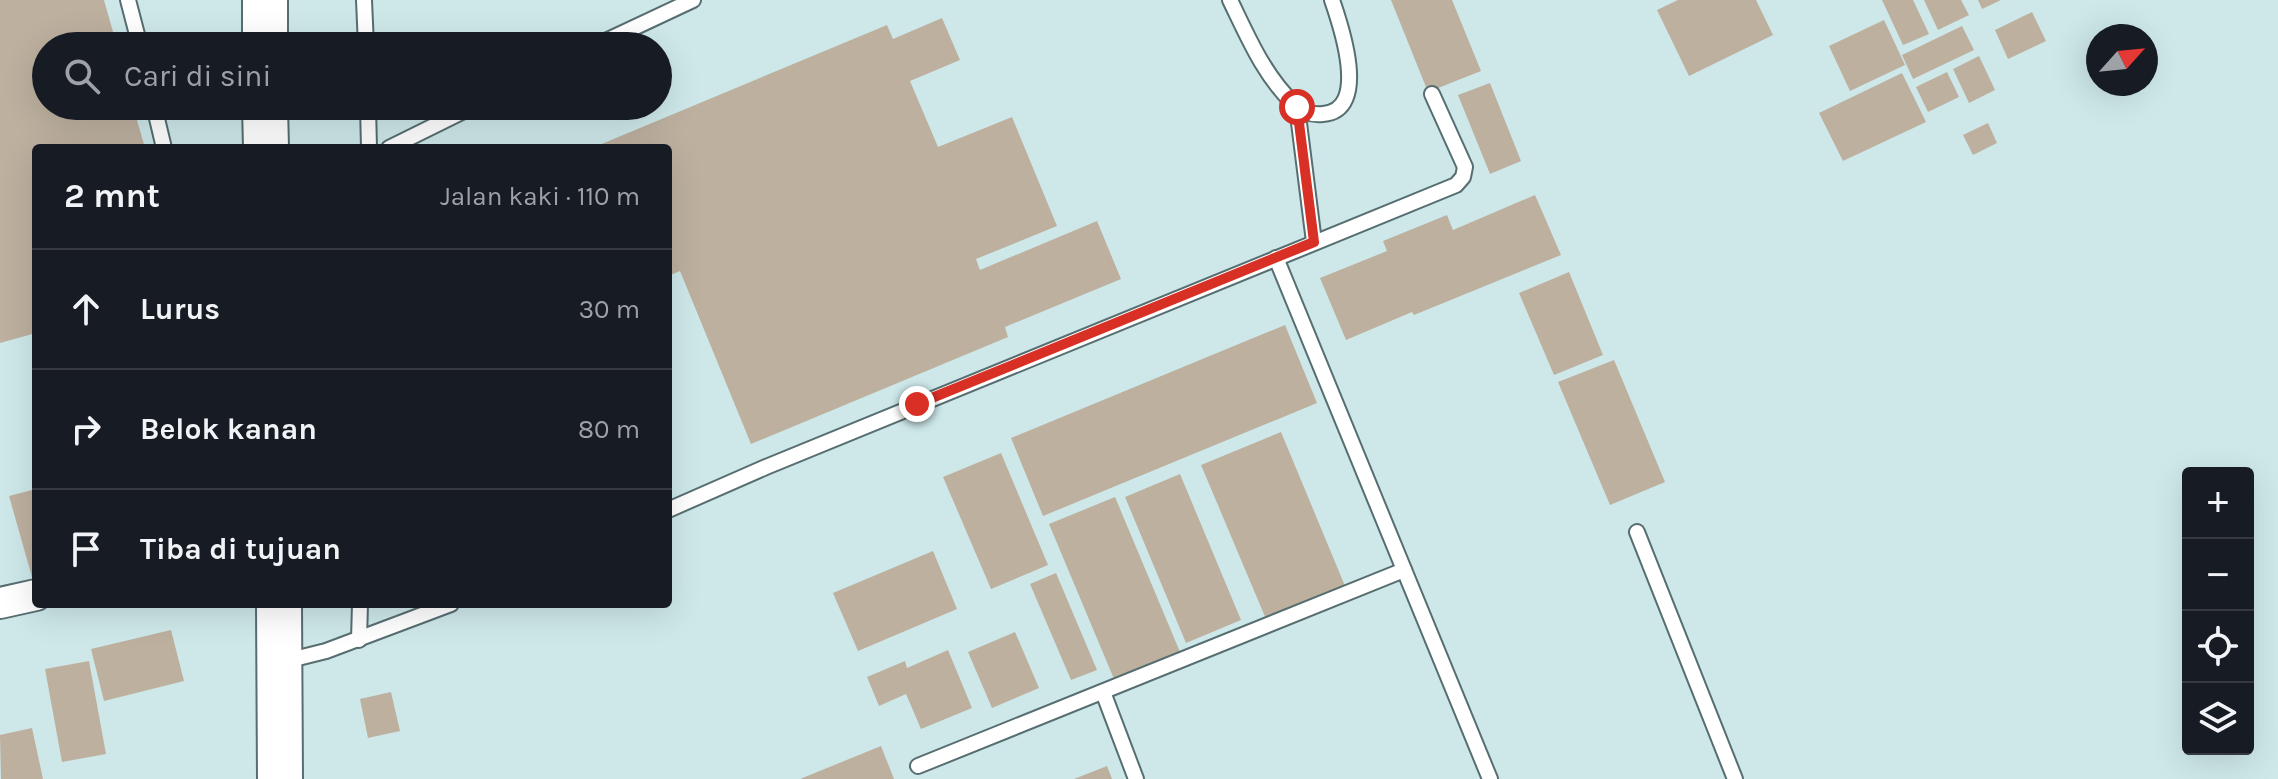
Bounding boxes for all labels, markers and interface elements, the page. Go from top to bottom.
north arrow [2086,24,2158,96]
search box [32,32,672,120]
icon: search [60,54,104,98]
text: Cari di sini [124,58,271,94]
route start [1279,89,1315,125]
text: 2 mnt [64,176,160,216]
text: Jalan kaki · 110 m [440,181,640,212]
icon: ahead [64,287,108,331]
text: Lurus [140,291,220,327]
text: 30 m [579,294,640,325]
route end [899,386,935,422]
icon: right [64,407,108,451]
text: Belok kanan [140,411,317,447]
text: 80 m [578,414,640,445]
map controls [2182,467,2254,755]
button: + [2182,467,2254,539]
icon: arrive [64,527,108,571]
text: Tiba di tujuan [140,531,341,567]
button: − [2182,539,2254,611]
button: locate [2182,611,2254,683]
button: layers [2182,683,2254,755]

